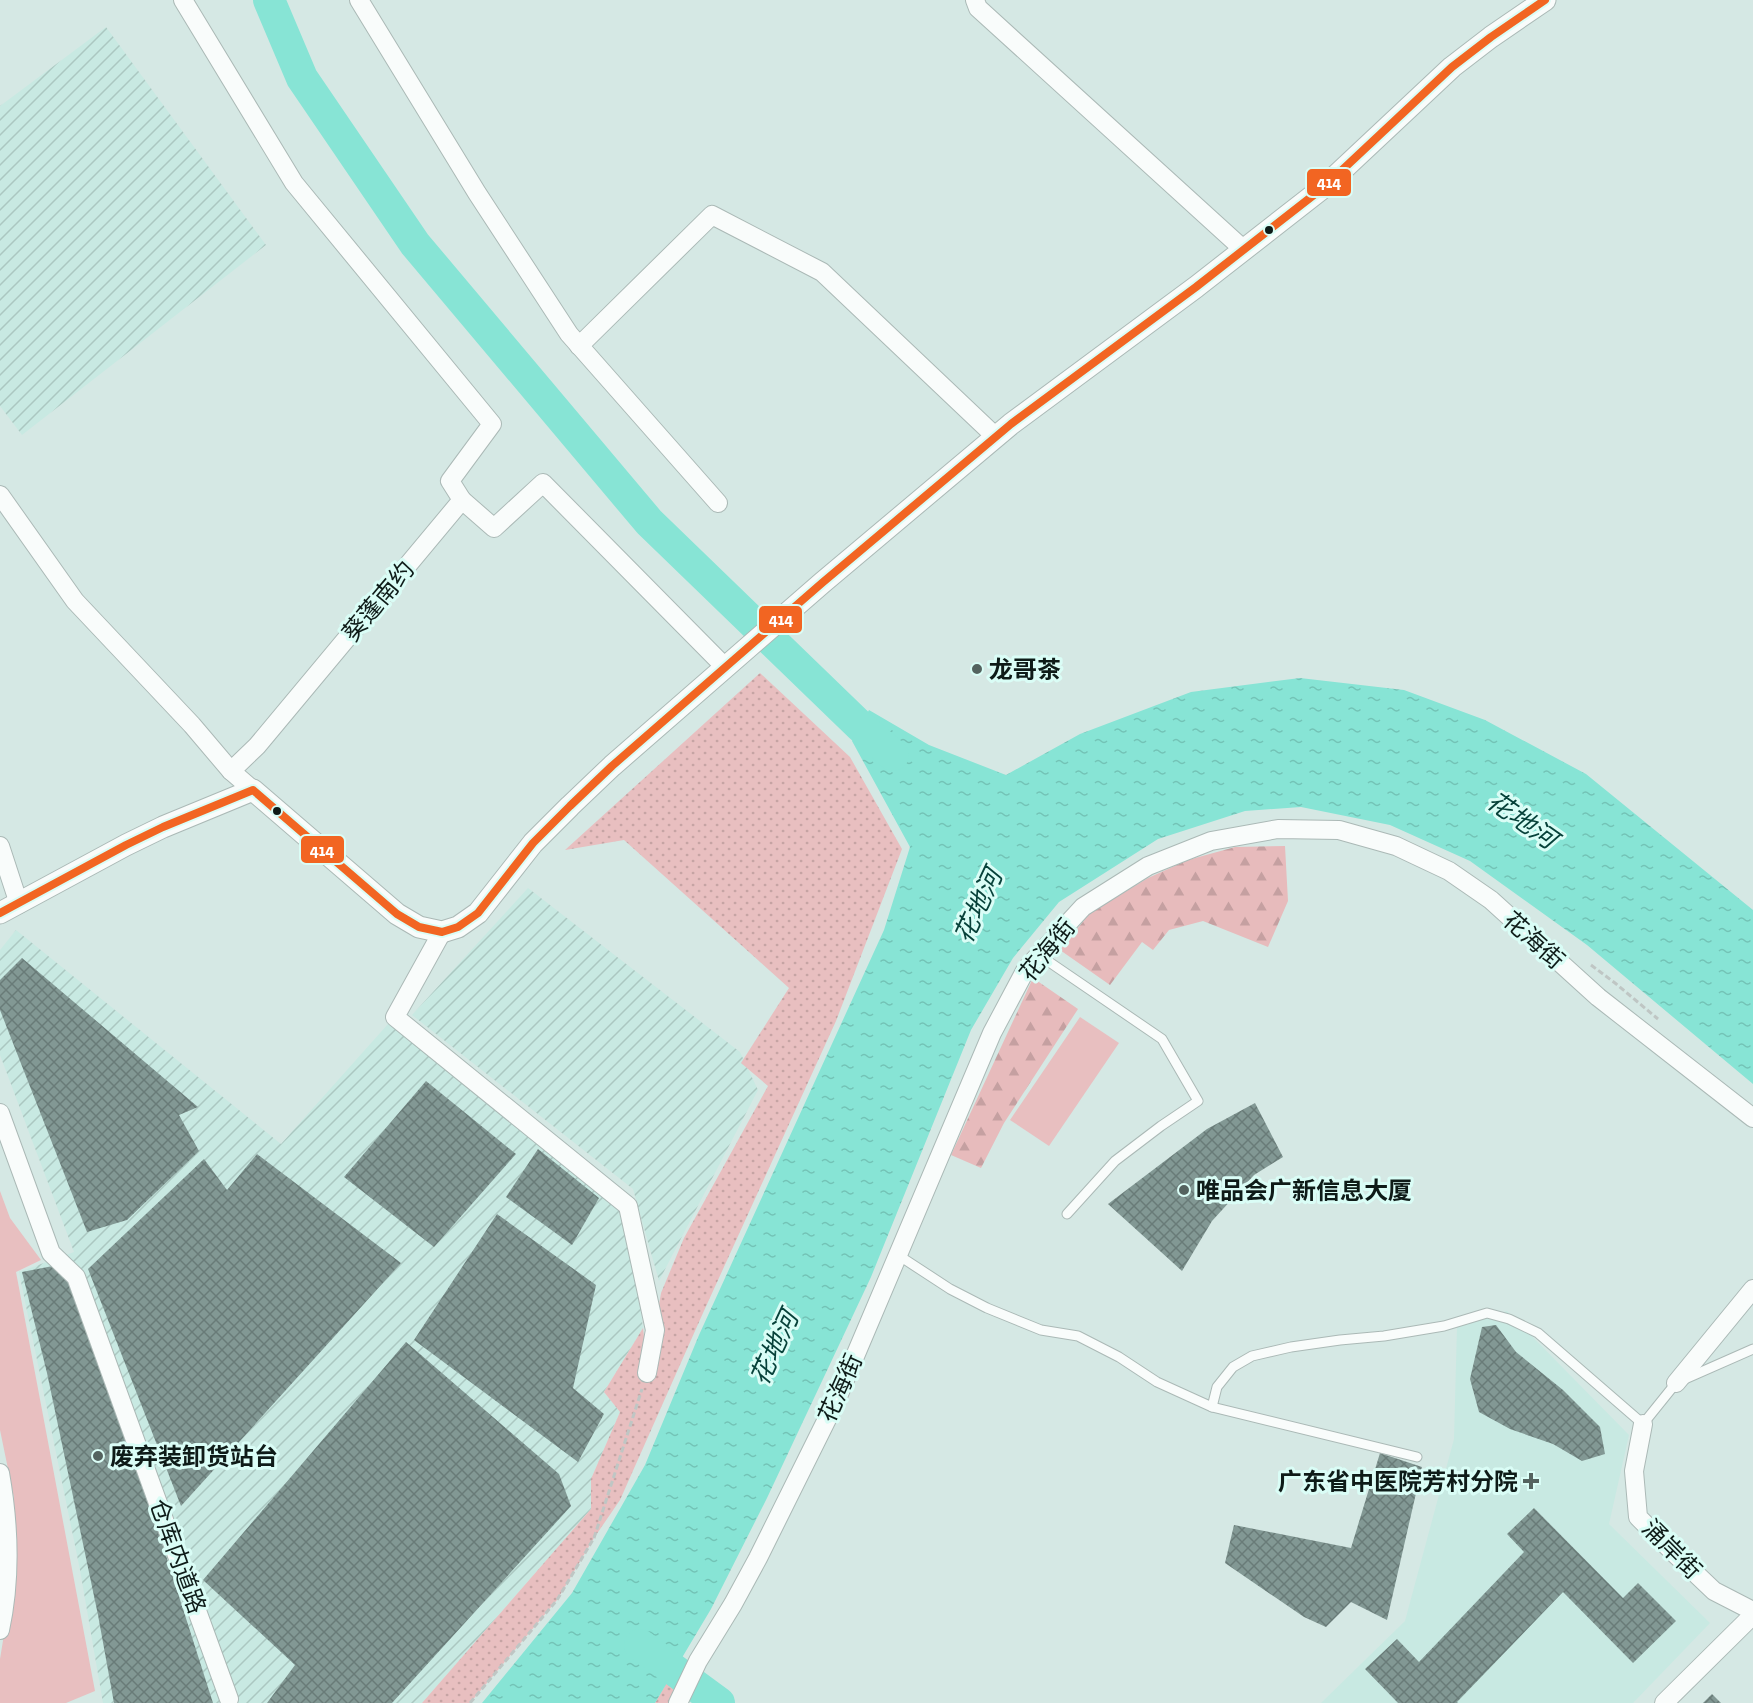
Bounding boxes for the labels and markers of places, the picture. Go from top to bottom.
unlabelled marker [1263,224,1275,236]
place label: 龙哥茶 [989,655,1061,684]
marker: 龙哥茶 [970,662,984,676]
unlabelled marker [271,805,283,817]
place label: 唯品会广新信息大厦 [1196,1176,1412,1205]
marker: 唯品会广新信息大厦 [1177,1183,1191,1197]
place label: 废弃装卸货站台 [110,1442,278,1471]
marker: 废弃装卸货站台 [91,1449,105,1463]
place label: 广东省中医院芳村分院 [1278,1467,1518,1496]
marker: 广东省中医院芳村分院 [1522,1472,1540,1490]

